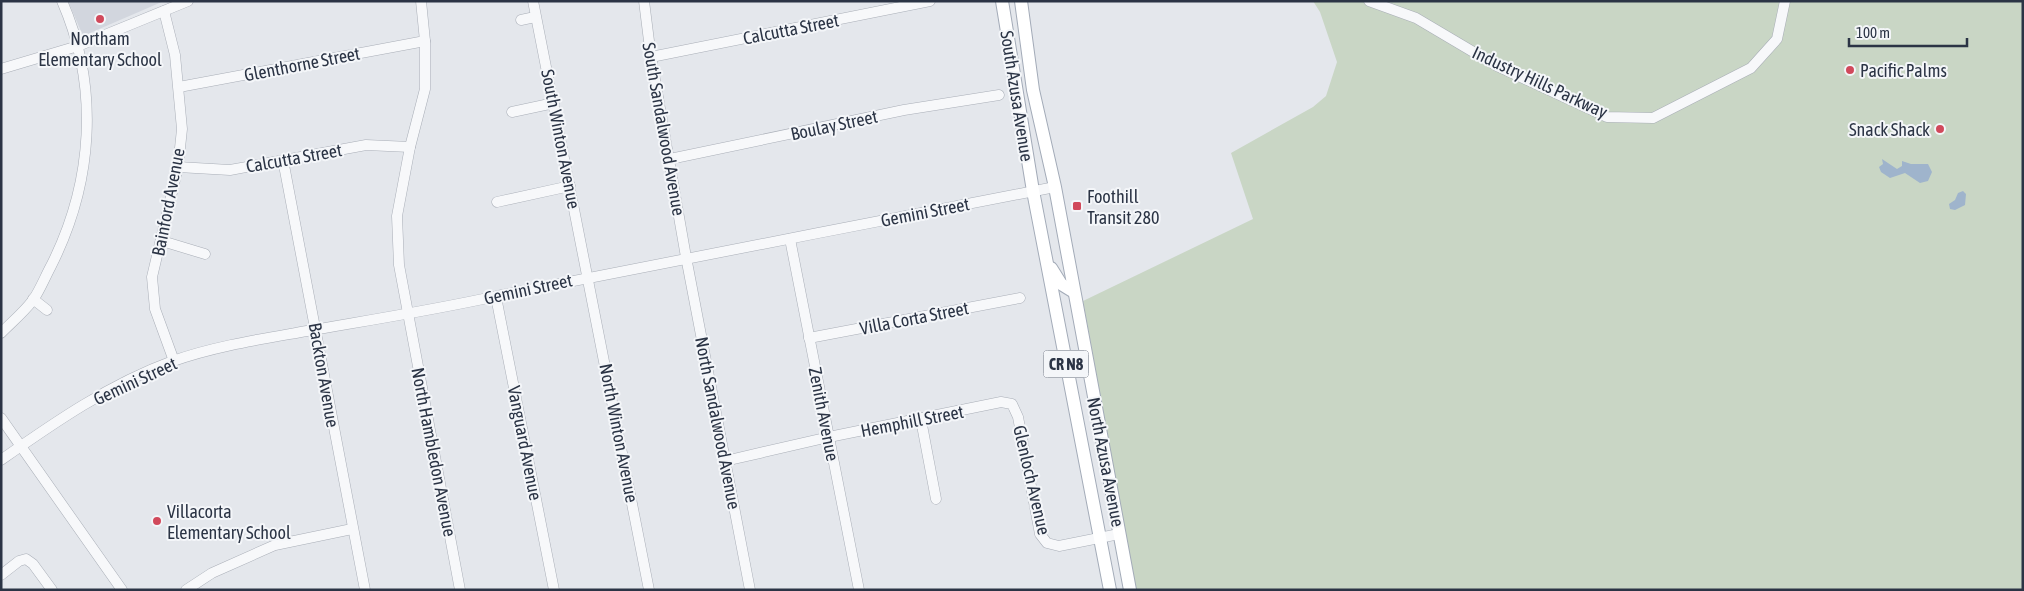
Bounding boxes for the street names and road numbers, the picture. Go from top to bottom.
street label: Calcutta Street [741,9,841,49]
street label: South Azusa Avenue [996,29,1038,163]
street label: South Sandalwood Avenue [638,41,690,217]
street label: Industry Hills Parkway [1469,41,1611,123]
street label: Glenthorne Street [242,42,362,86]
street label: South Winton Avenue [537,68,585,210]
street label: Boulay Street [789,106,879,144]
street label: Calcutta Street [244,139,344,177]
street label: Bainford Avenue [147,146,189,258]
street label: Gemini Street [879,193,971,231]
street label: Gemini Street [482,269,574,309]
street label: Villa Corta Street [858,297,970,339]
street label: Backton Avenue [304,321,344,429]
street label: North Sandalwood Avenue [691,335,745,511]
road number: CR N8 [1044,350,1088,378]
street label: Gemini Street [90,353,180,409]
street label: North Winton Avenue [595,362,643,504]
street label: Zenith Avenue [805,365,843,463]
street label: North Hambledon Avenue [407,366,461,538]
street label: Vanguard Avenue [504,384,546,502]
street label: North Azusa Avenue [1083,395,1129,529]
street label: Hemphill Street [859,401,965,441]
street label: Glenloch Avenue [1009,423,1055,537]

